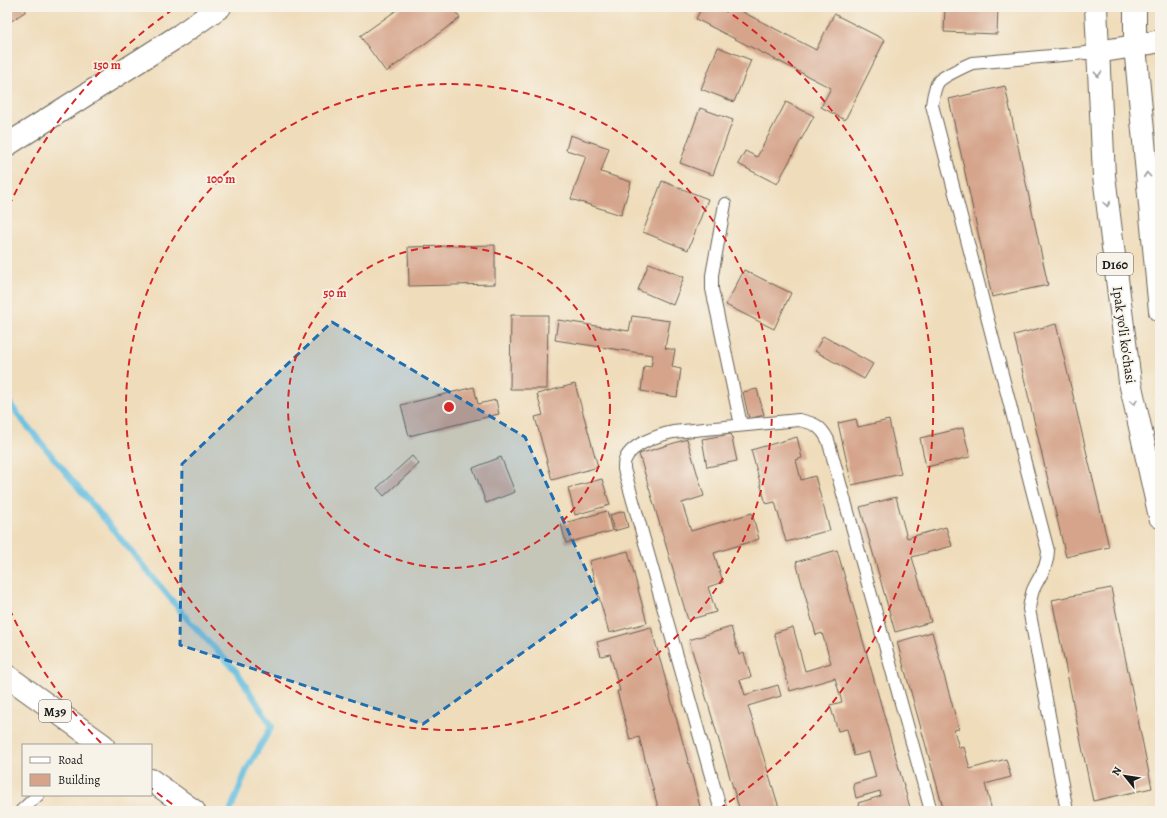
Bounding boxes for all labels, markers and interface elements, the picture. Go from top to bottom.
text: 150 m [93,57,121,73]
one-way arrow [1094,71,1103,77]
text: 100 m [207,171,235,187]
one-way arrow [1143,172,1152,178]
one-way arrow [1102,201,1111,207]
road number: D160 [1097,253,1133,275]
text: 50 m [323,285,347,301]
street label: Ipak yo'li ko'chasi [1108,285,1140,385]
one-way arrow [1130,398,1138,405]
centre of rings [442,400,456,414]
road number: M39 [39,700,71,722]
legend [22,744,152,796]
text: Road [58,752,84,768]
north arrow [1105,756,1145,796]
text: N [1108,764,1125,778]
text: Building [58,772,100,788]

